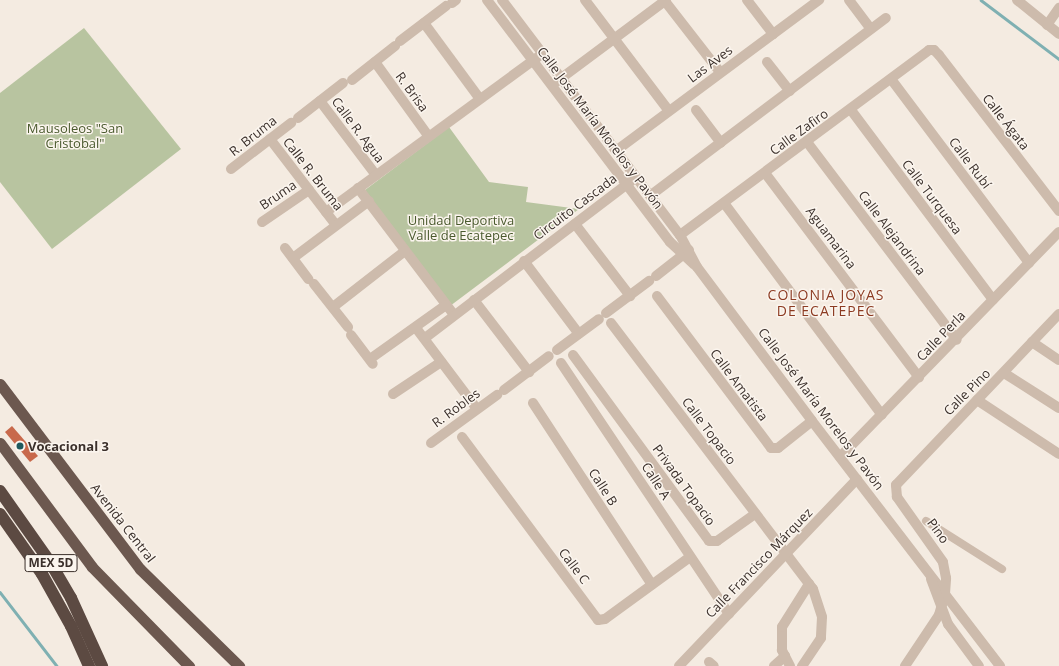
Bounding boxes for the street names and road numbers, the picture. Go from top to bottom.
street label: Las Aves [685,42,735,86]
street label: Calle José María Morelos y Pavón [534,44,666,212]
street label: R. Brisa [392,69,432,115]
street label: Calle Ágata [979,91,1033,153]
street label: Calle R. Agua [328,94,388,166]
street label: Calle Zafiro [767,106,831,158]
street label: R. Bruma [226,113,280,159]
street label: Calle R. Bruma [280,134,346,214]
street label: Calle Rubí [946,134,994,192]
street label: Calle Turquesa [899,156,965,238]
street label: Circuito Cascada [530,171,620,243]
street label: Bruma [257,177,299,213]
street label: Calle Alejandrina [855,188,929,278]
street label: Aguamarina [803,204,859,272]
street label: Calle Perla [913,308,969,364]
street label: Calle José María Morelos y Pavón [755,325,887,493]
street label: Calle Amatista [707,346,771,424]
street label: Calle Pino [940,365,994,419]
street label: R. Robles [429,385,483,431]
street label: Calle Topacio [679,394,739,468]
street label: Privada Topacio [649,442,719,528]
street label: Calle A [638,460,674,502]
street label: Calle B [585,466,621,508]
street label: Avenida Central [87,480,159,566]
street label: Calle Francisco Márquez [702,505,816,621]
street label: Pino [924,516,952,546]
street label: Calle C [555,545,593,587]
road number: MEX 5D [24,553,78,573]

